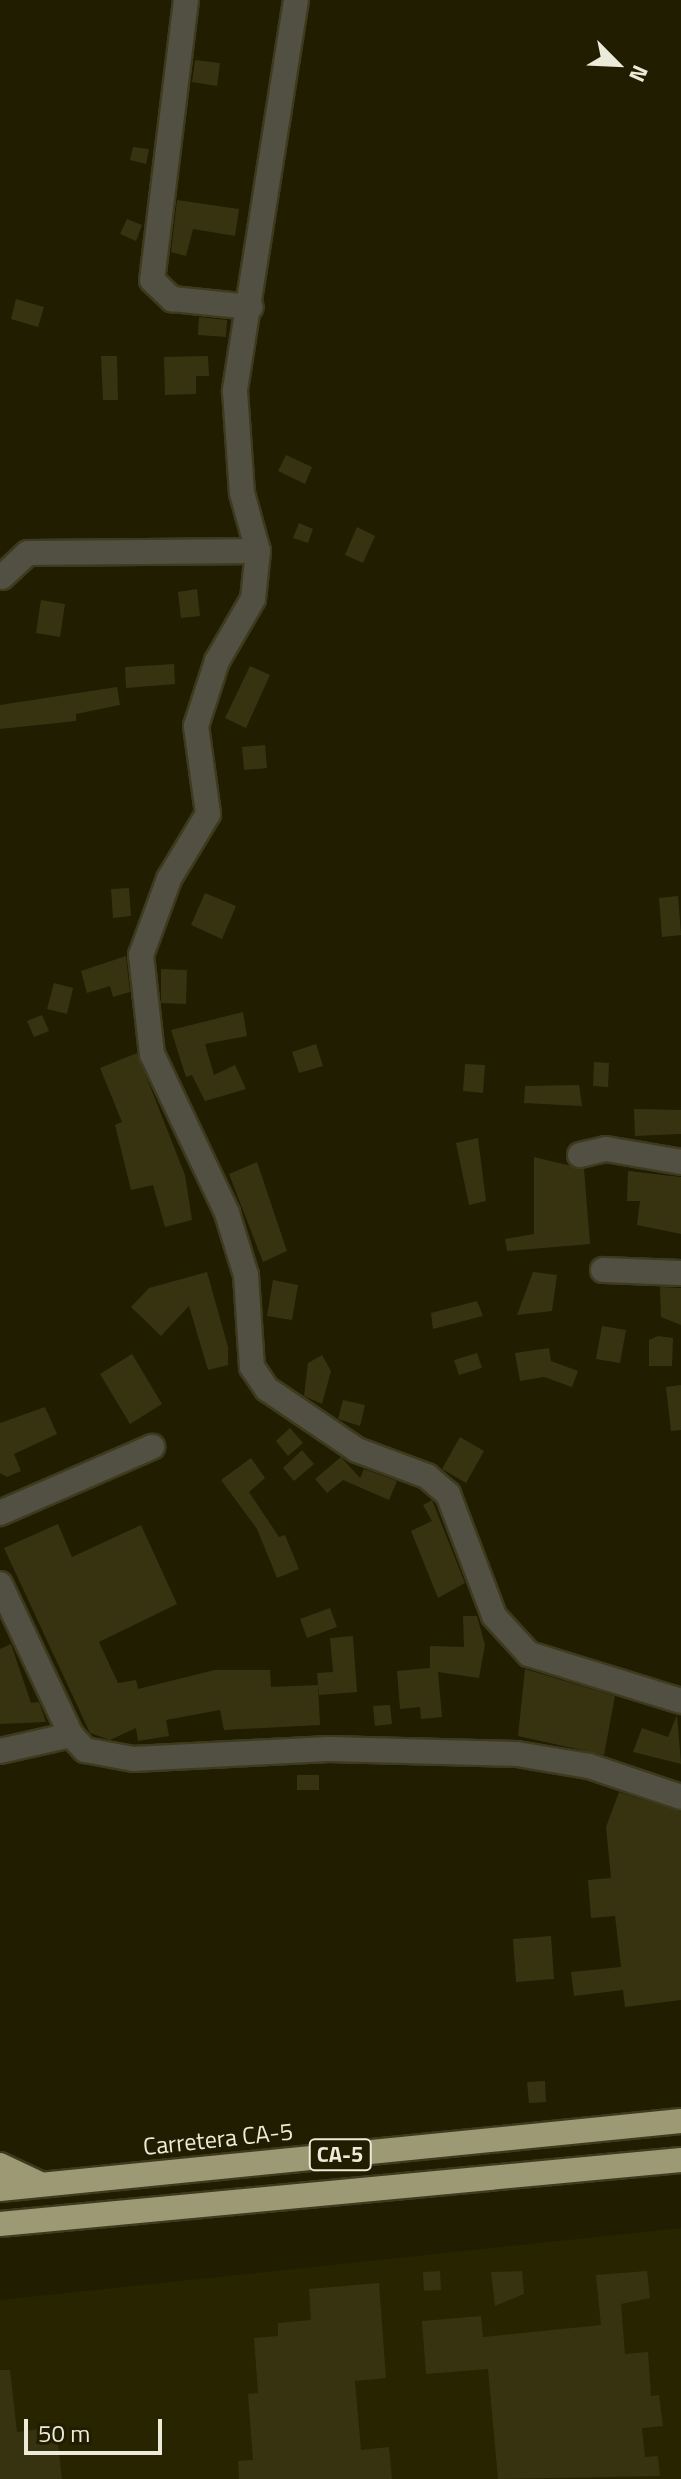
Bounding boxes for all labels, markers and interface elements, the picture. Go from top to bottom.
north arrow [577,24,657,104]
text: N [620,60,658,88]
street label: Carretera CA-5 [142,2117,294,2161]
road number: CA-5 [308,2137,372,2173]
scale bar [28,2403,166,2453]
text: 50 m [38,2415,90,2451]

